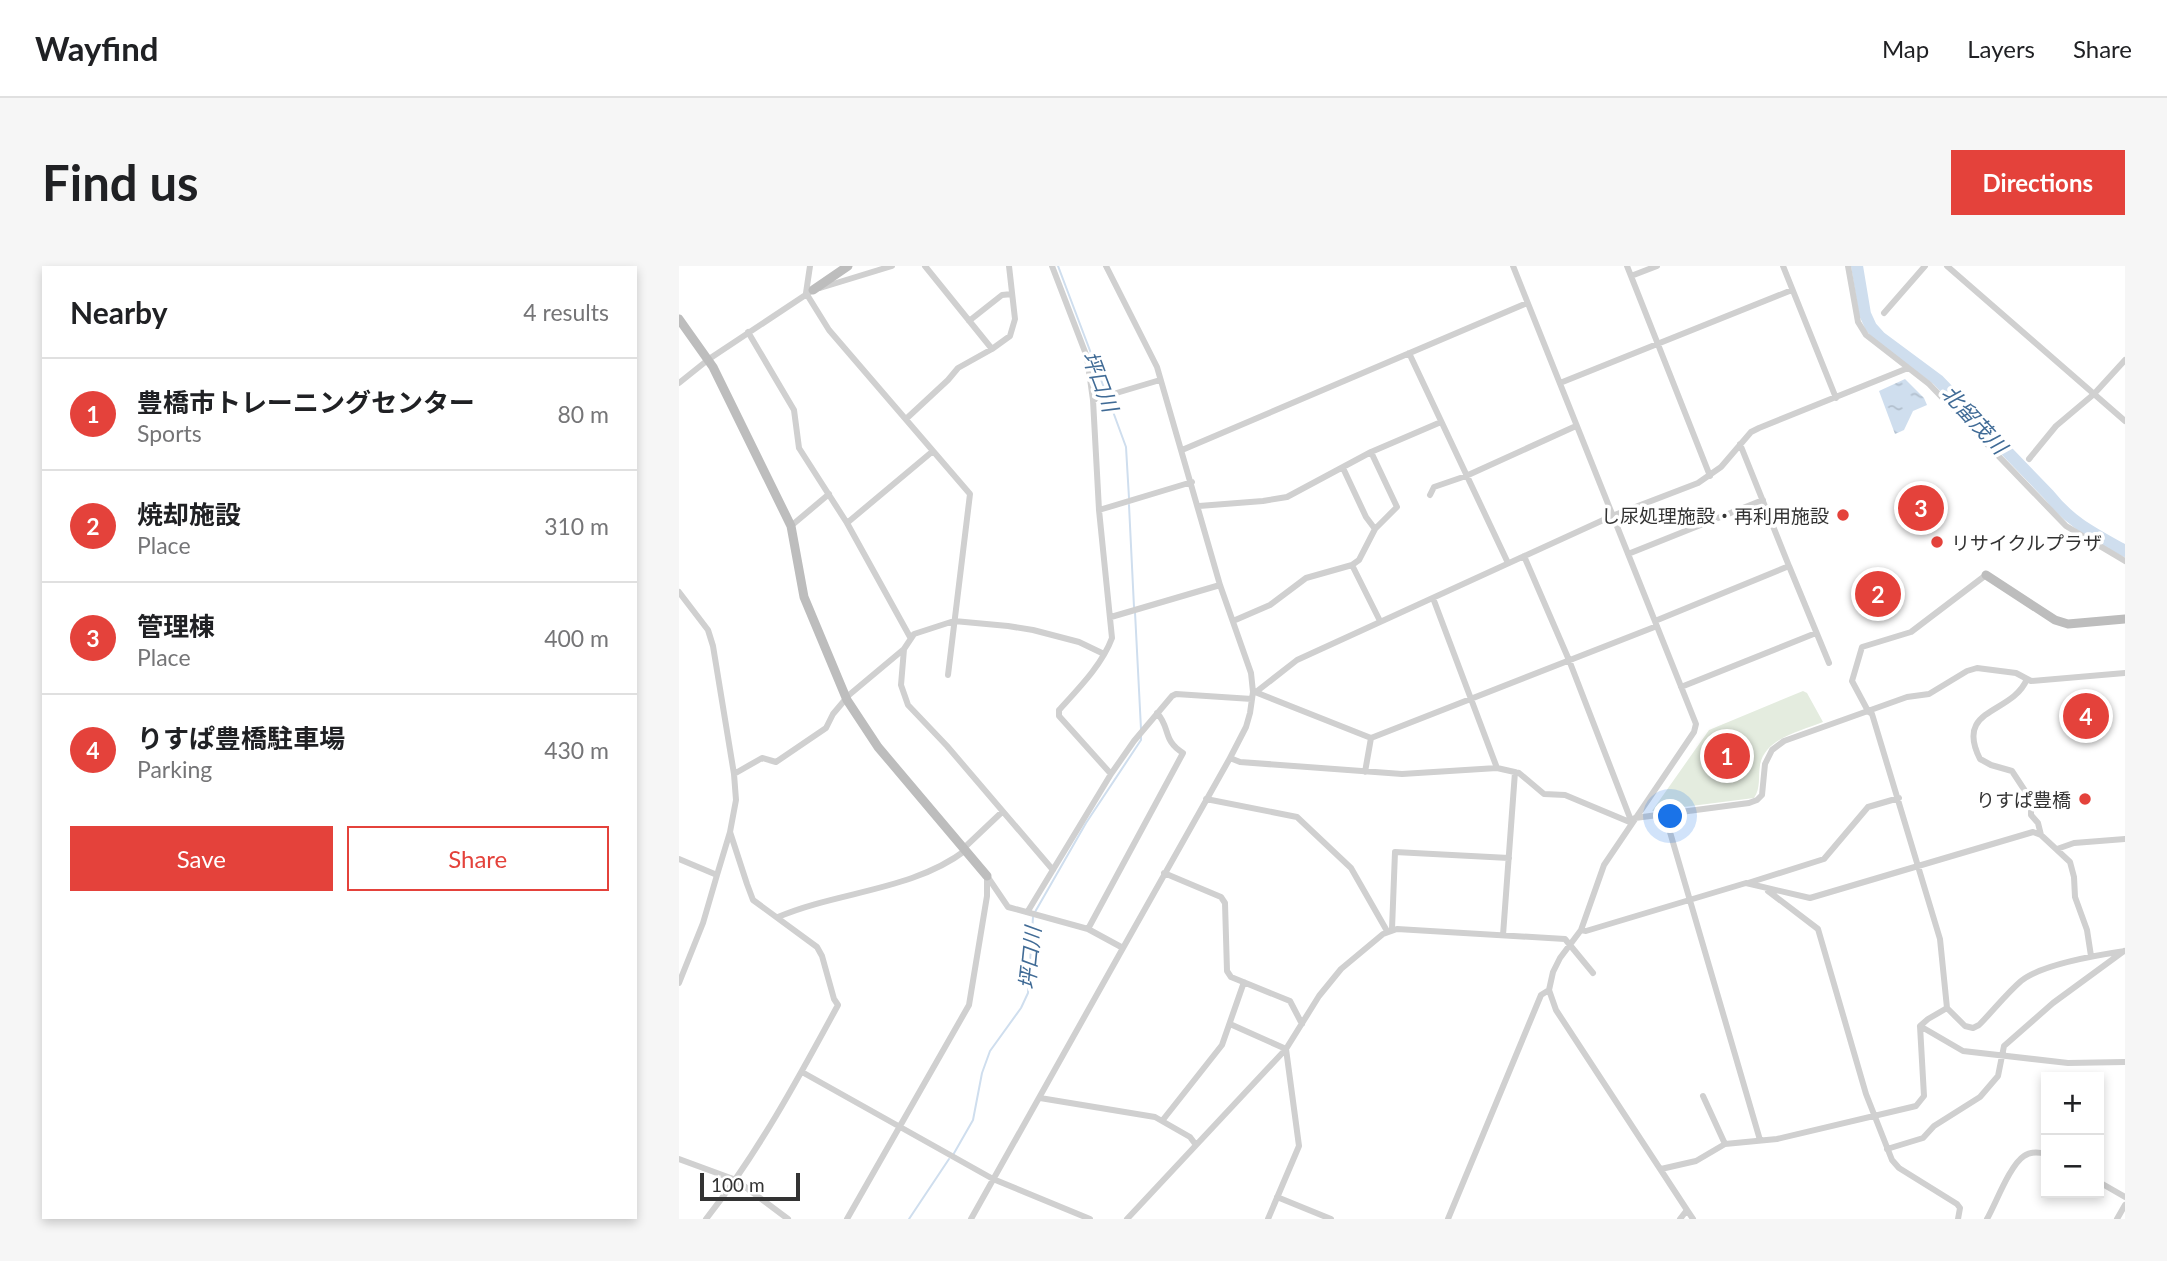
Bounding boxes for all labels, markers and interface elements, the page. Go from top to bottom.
text: Wayfind [35,28,159,68]
text: Map [1882,34,1929,63]
text: Layers [1967,34,2035,63]
text: Share [2073,34,2132,63]
button: Directions [1951,150,2125,215]
text: Find us [42,153,199,211]
text: Nearby [70,294,168,330]
text: 4 results [523,298,609,326]
water label: 坪口川 [1078,347,1125,417]
water label: 北留茂川 [1937,380,2014,460]
text: 豊橋市トレーニングセンター [137,386,475,418]
text: 1 [86,400,100,428]
text: 80 m [558,400,609,428]
text: Sports [137,419,202,447]
pin: 3 [1898,482,1944,534]
text: 焼却施設 [137,498,241,530]
place label: し尿処理施設・再利用施設 [1601,504,1829,527]
marker: し尿処理施設・再利用施設 [1835,507,1851,523]
text: 2 [86,512,100,540]
text: 310 m [544,512,609,540]
text: Place [137,531,191,559]
place label: リサイクルプラザ [1951,531,2102,554]
marker: リサイクルプラザ [1929,534,1945,550]
pin: 2 [1855,568,1901,620]
text: 管理棟 [137,610,215,642]
text: 3 [86,624,100,652]
text: 400 m [544,624,609,652]
text: Place [137,643,191,671]
pin: 4 [2063,690,2109,742]
text: りすぱ豊橋駐車場 [137,722,345,754]
pin: 1 [1704,730,1750,782]
text: 4 [86,736,100,764]
text: 430 m [544,736,609,764]
text: Parking [137,755,212,783]
place label: りすぱ豊橋 [1976,788,2071,811]
marker: りすぱ豊橋 [2077,791,2093,807]
your location [1653,799,1687,833]
button: Save [70,826,333,891]
button: Share [347,826,609,891]
water label: 坪口川 [1013,923,1045,991]
map controls [2041,1072,2104,1198]
button: + [2041,1072,2104,1135]
button: − [2041,1135,2104,1198]
scale bar [700,1170,800,1202]
text: 100 m [711,1173,765,1196]

